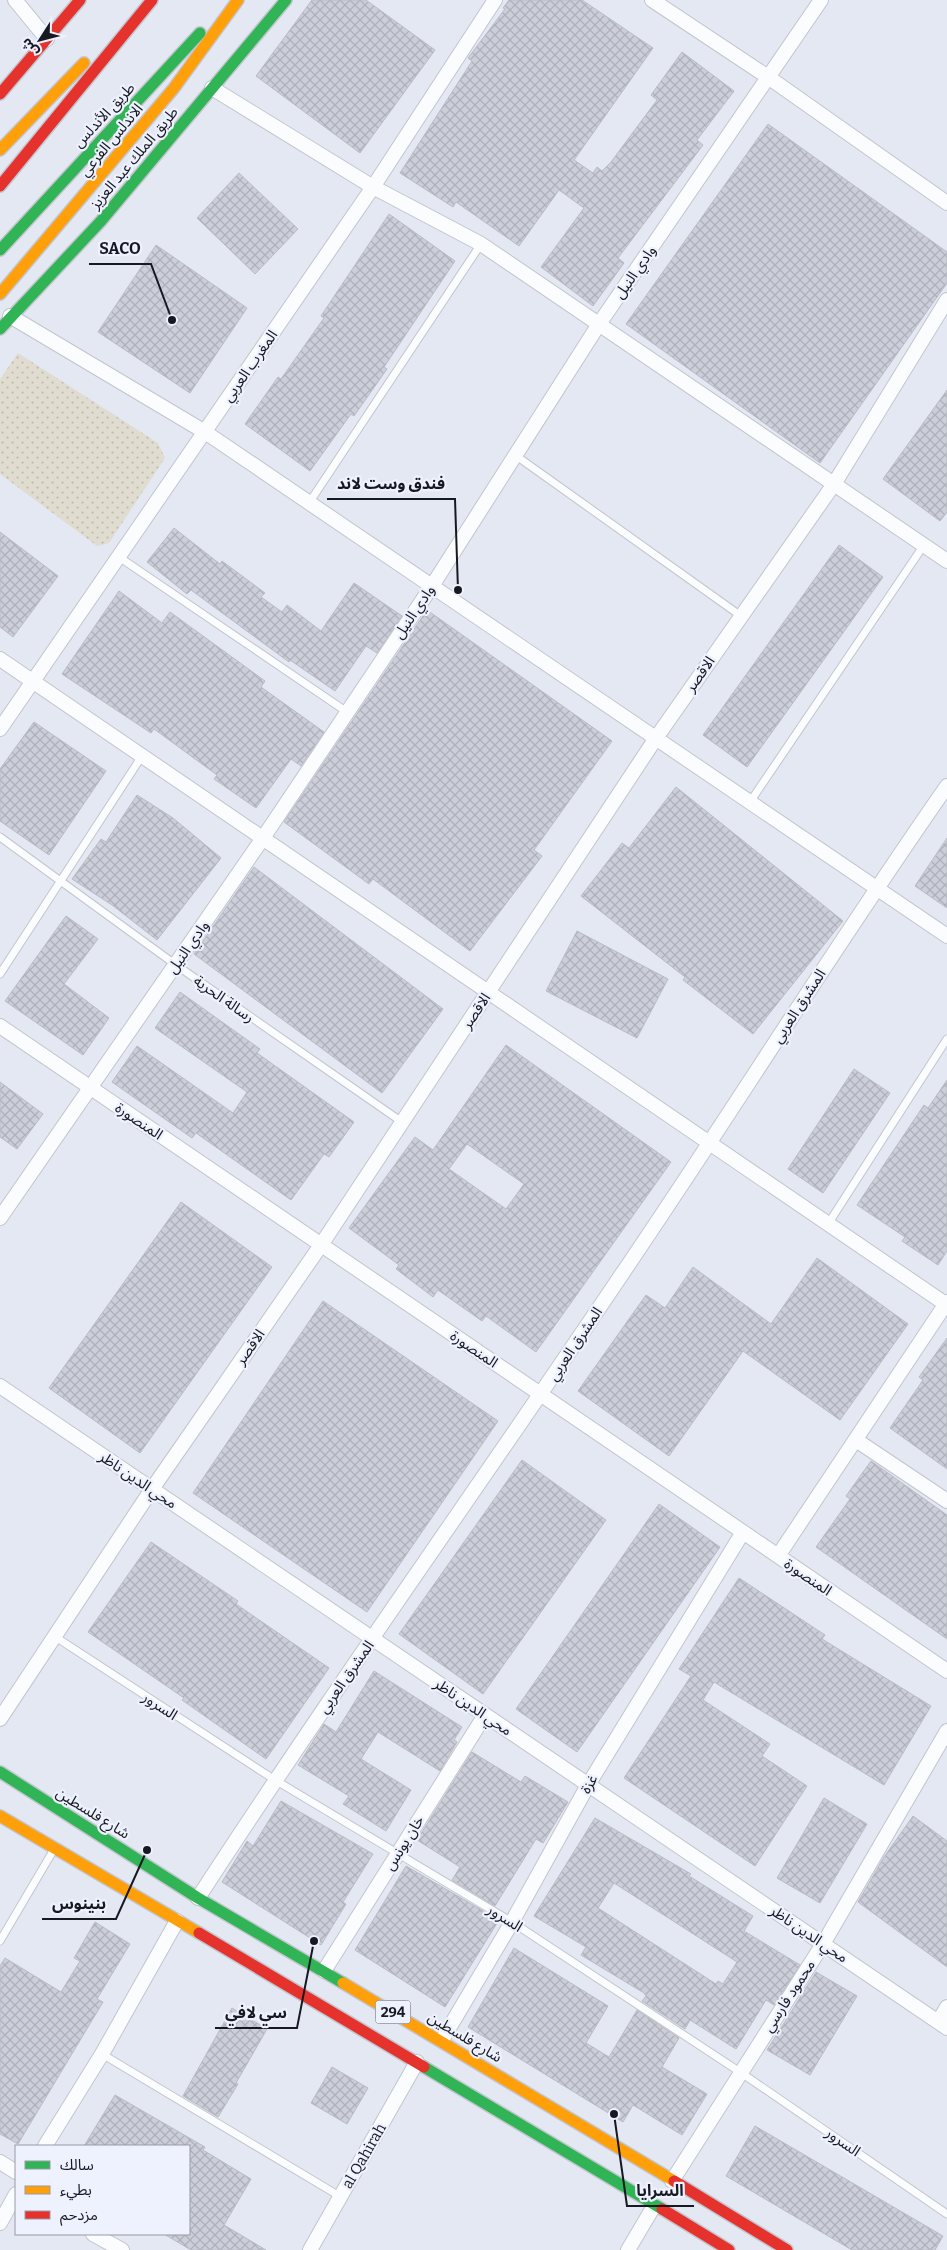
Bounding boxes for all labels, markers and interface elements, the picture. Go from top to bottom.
north arrow [15,15,65,65]
text: ش [17,35,42,60]
street label: طريق الأندلس [69,79,139,152]
street label: الاندلس الفرعي [75,100,148,182]
street label: طريق الملك عبد العزيز [85,103,183,214]
callout: SACO [89,233,151,264]
text: SACO [99,239,141,258]
street label: وادي النيل [610,242,662,304]
street label: المغرب العربي [219,327,283,407]
callout: فندق وست لاند [327,468,455,499]
text: فندق وست لاند [337,474,445,493]
street label: وادي النيل [389,582,441,644]
street label: الاقصر [681,653,719,696]
street label: وادي النيل [163,917,215,979]
street label: المشرق العربي [768,966,832,1048]
street label: رسالة الحرية [190,972,258,1026]
street label: الاقصر [457,990,494,1033]
street label: المنصورة [112,1099,166,1143]
street label: المشرق العربي [544,1304,608,1386]
street label: الاقصر [231,1326,269,1369]
street label: المنصورة [447,1327,501,1371]
street label: محي الدين ناظر [94,1447,180,1515]
street label: المنصورة [781,1555,835,1599]
street label: المشرق العربي [314,1637,380,1718]
street label: محي الدين ناظر [429,1674,515,1742]
street label: السرور [138,1687,181,1724]
street label: غزة [576,1771,602,1797]
street label: شارع فلسطين [51,1783,133,1845]
street label: خان يونس [380,1812,428,1874]
callout: بنينوس [42,1888,116,1919]
text: بنينوس [52,1894,106,1913]
street label: السرور [483,1900,526,1936]
street label: محي الدين ناظر [765,1901,851,1969]
street label: محمود فارسي [759,1957,821,2037]
callout: سي لافي [215,1997,297,2028]
road number: 294 [376,2000,410,2024]
text: سي لافي [225,2003,287,2026]
street label: شارع فلسطين [423,2008,506,2069]
street label: al Qahirah [338,2120,390,2192]
street label: السرور [821,2123,864,2160]
legend [15,2145,190,2235]
text: سالك [60,2156,94,2174]
callout: السرايا [627,2175,694,2206]
text: بطيء [60,2181,92,2201]
text: السرايا [636,2181,684,2200]
text: مزدحم [60,2206,98,2226]

